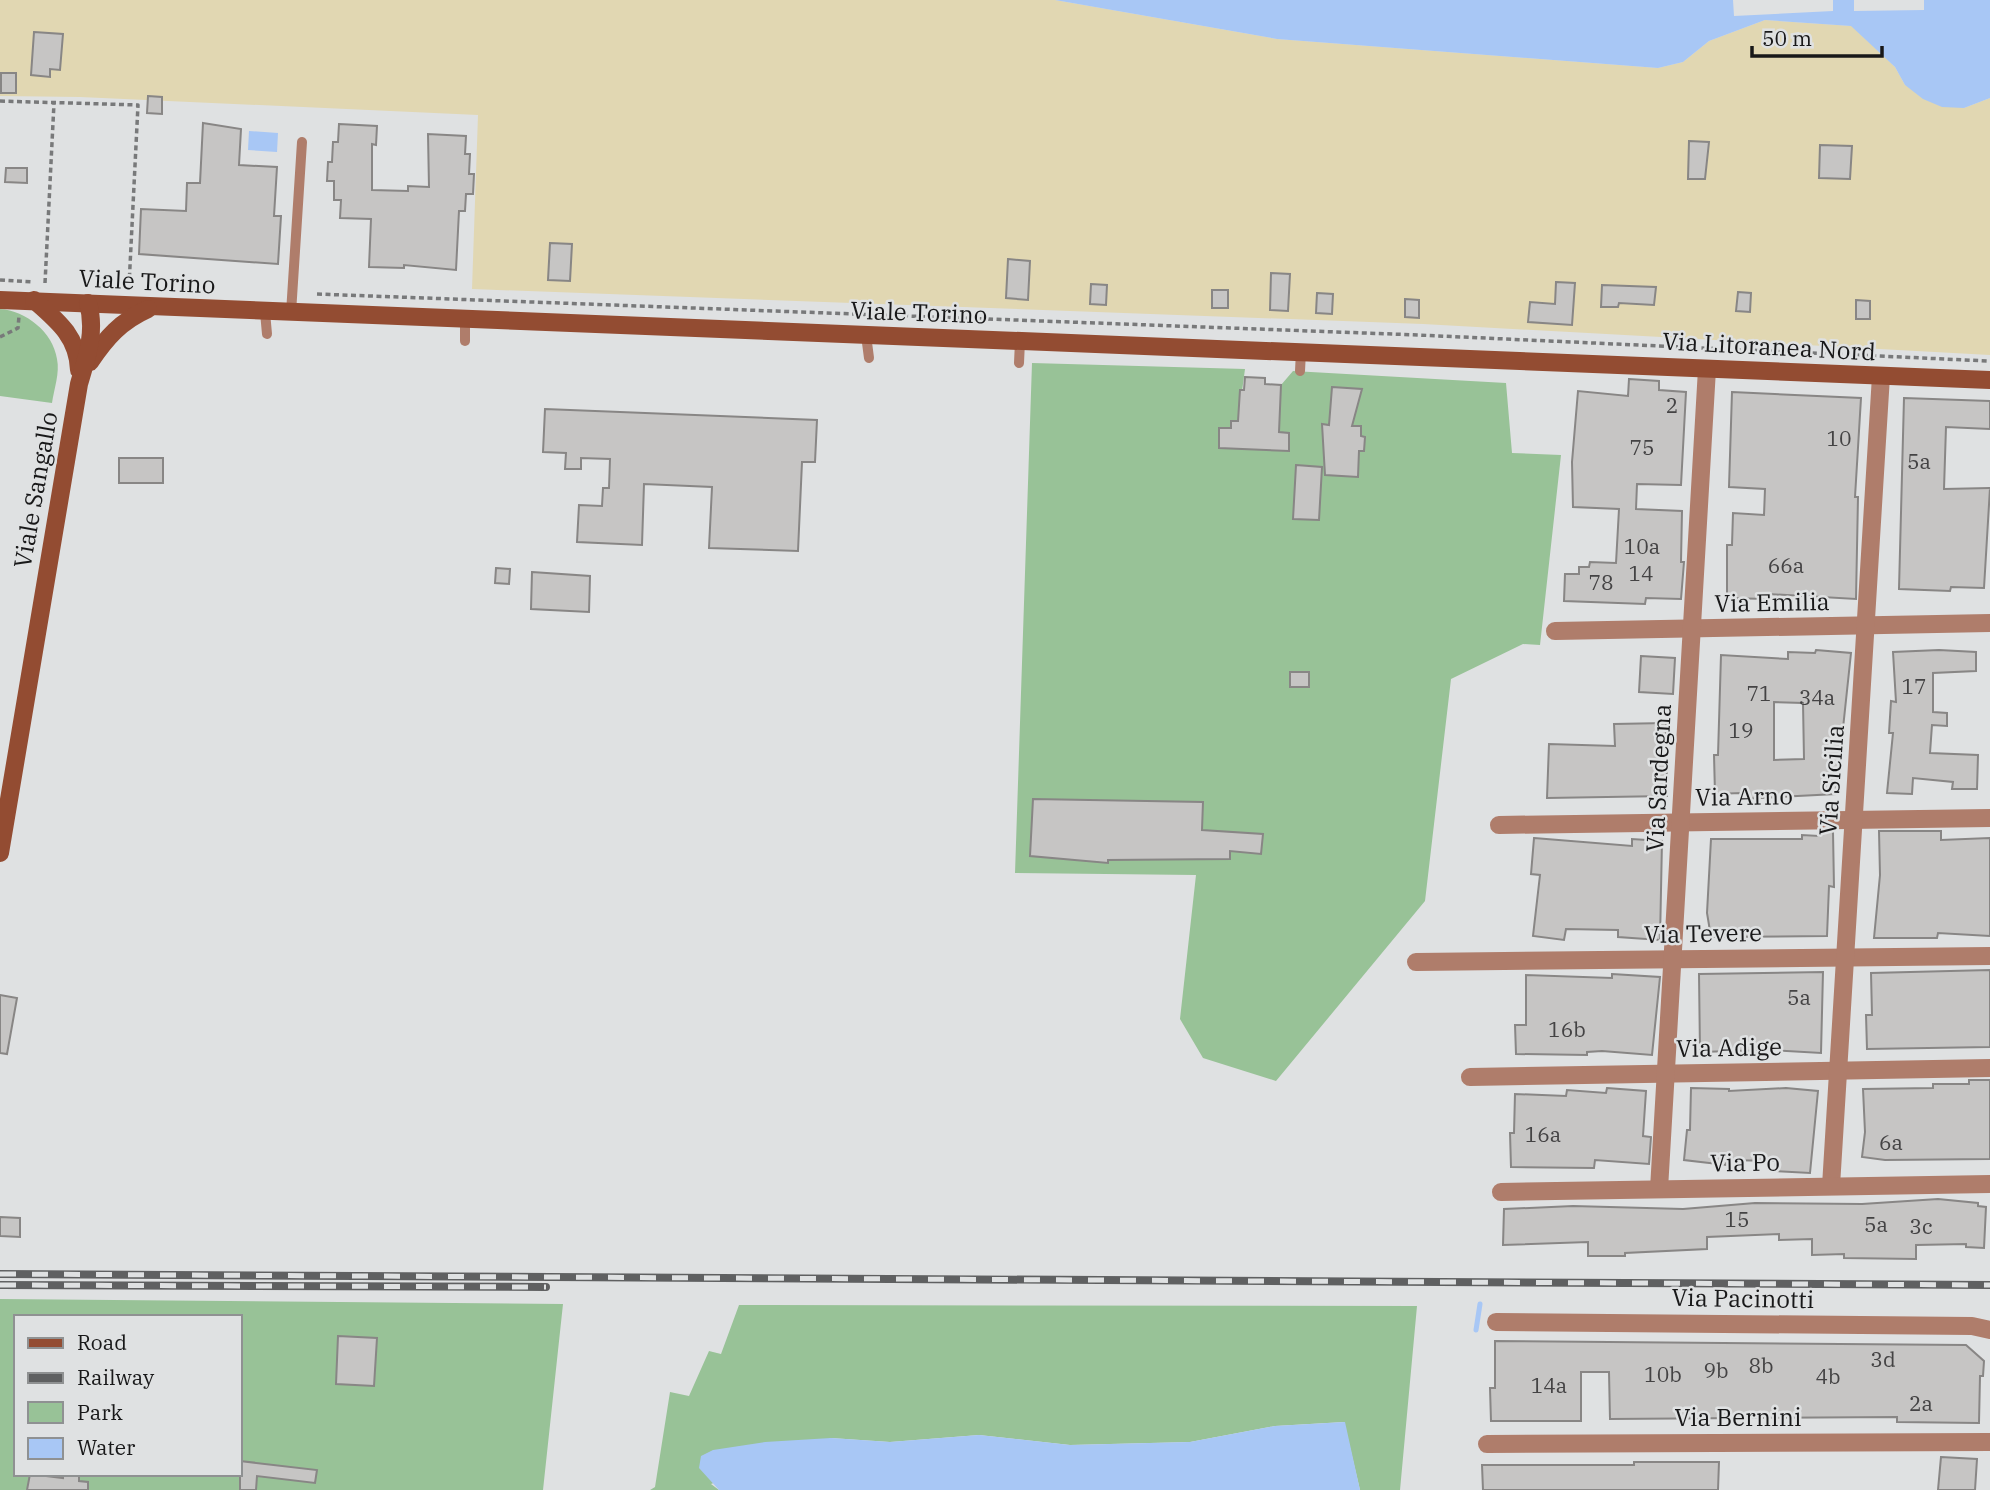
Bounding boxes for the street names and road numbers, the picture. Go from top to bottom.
street label: Viale Torino [78,261,216,301]
street label: Viale Torino [850,294,988,330]
street label: Via Litoranea Nord [1662,324,1877,368]
street label: Viale Sangallo [6,409,65,571]
street label: Via Emilia [1714,585,1830,619]
street label: Via Sardegna [1638,703,1678,853]
street label: Via Sicilia [1811,723,1851,836]
street label: Via Arno [1695,779,1793,813]
street label: Via Tevere [1644,916,1762,950]
street label: Via Adige [1676,1030,1782,1064]
street label: Via Po [1710,1145,1780,1179]
street label: Via Pacinotti [1671,1281,1815,1315]
street label: Via Bernini [1674,1401,1802,1433]

